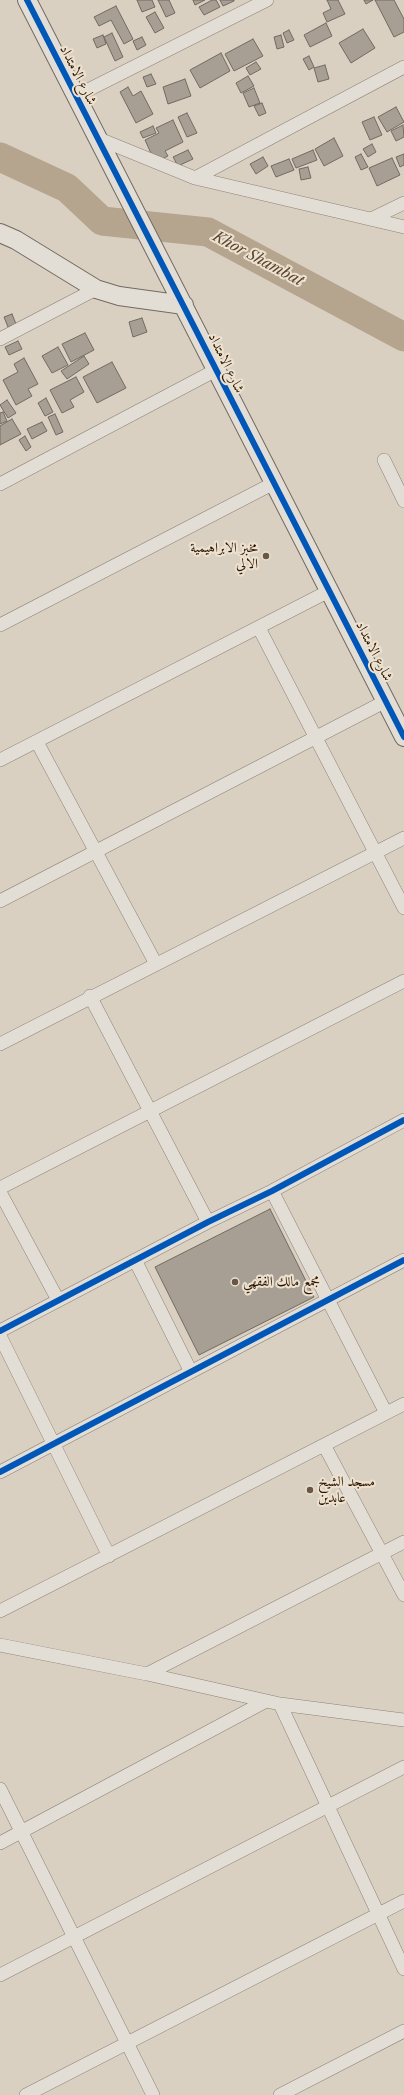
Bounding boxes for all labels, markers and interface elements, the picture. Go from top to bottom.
street label: شارع الامتداد [56,42,100,108]
water label: Khor Shambat [210,228,306,290]
street label: شارع الامتداد [204,330,248,396]
place label: مخبز الابراهيمية الالي [190,540,258,572]
marker: مخبز الابراهيمية الالي [261,551,271,561]
street label: شارع الامتداد [352,618,396,684]
place label: مجمع مالك الفقهي [243,1274,320,1290]
marker: مجمع مالك الفقهي [230,1277,240,1287]
place label: مسجد الشيخ عابدين [318,1474,375,1506]
marker: مسجد الشيخ عابدين [305,1485,315,1495]

